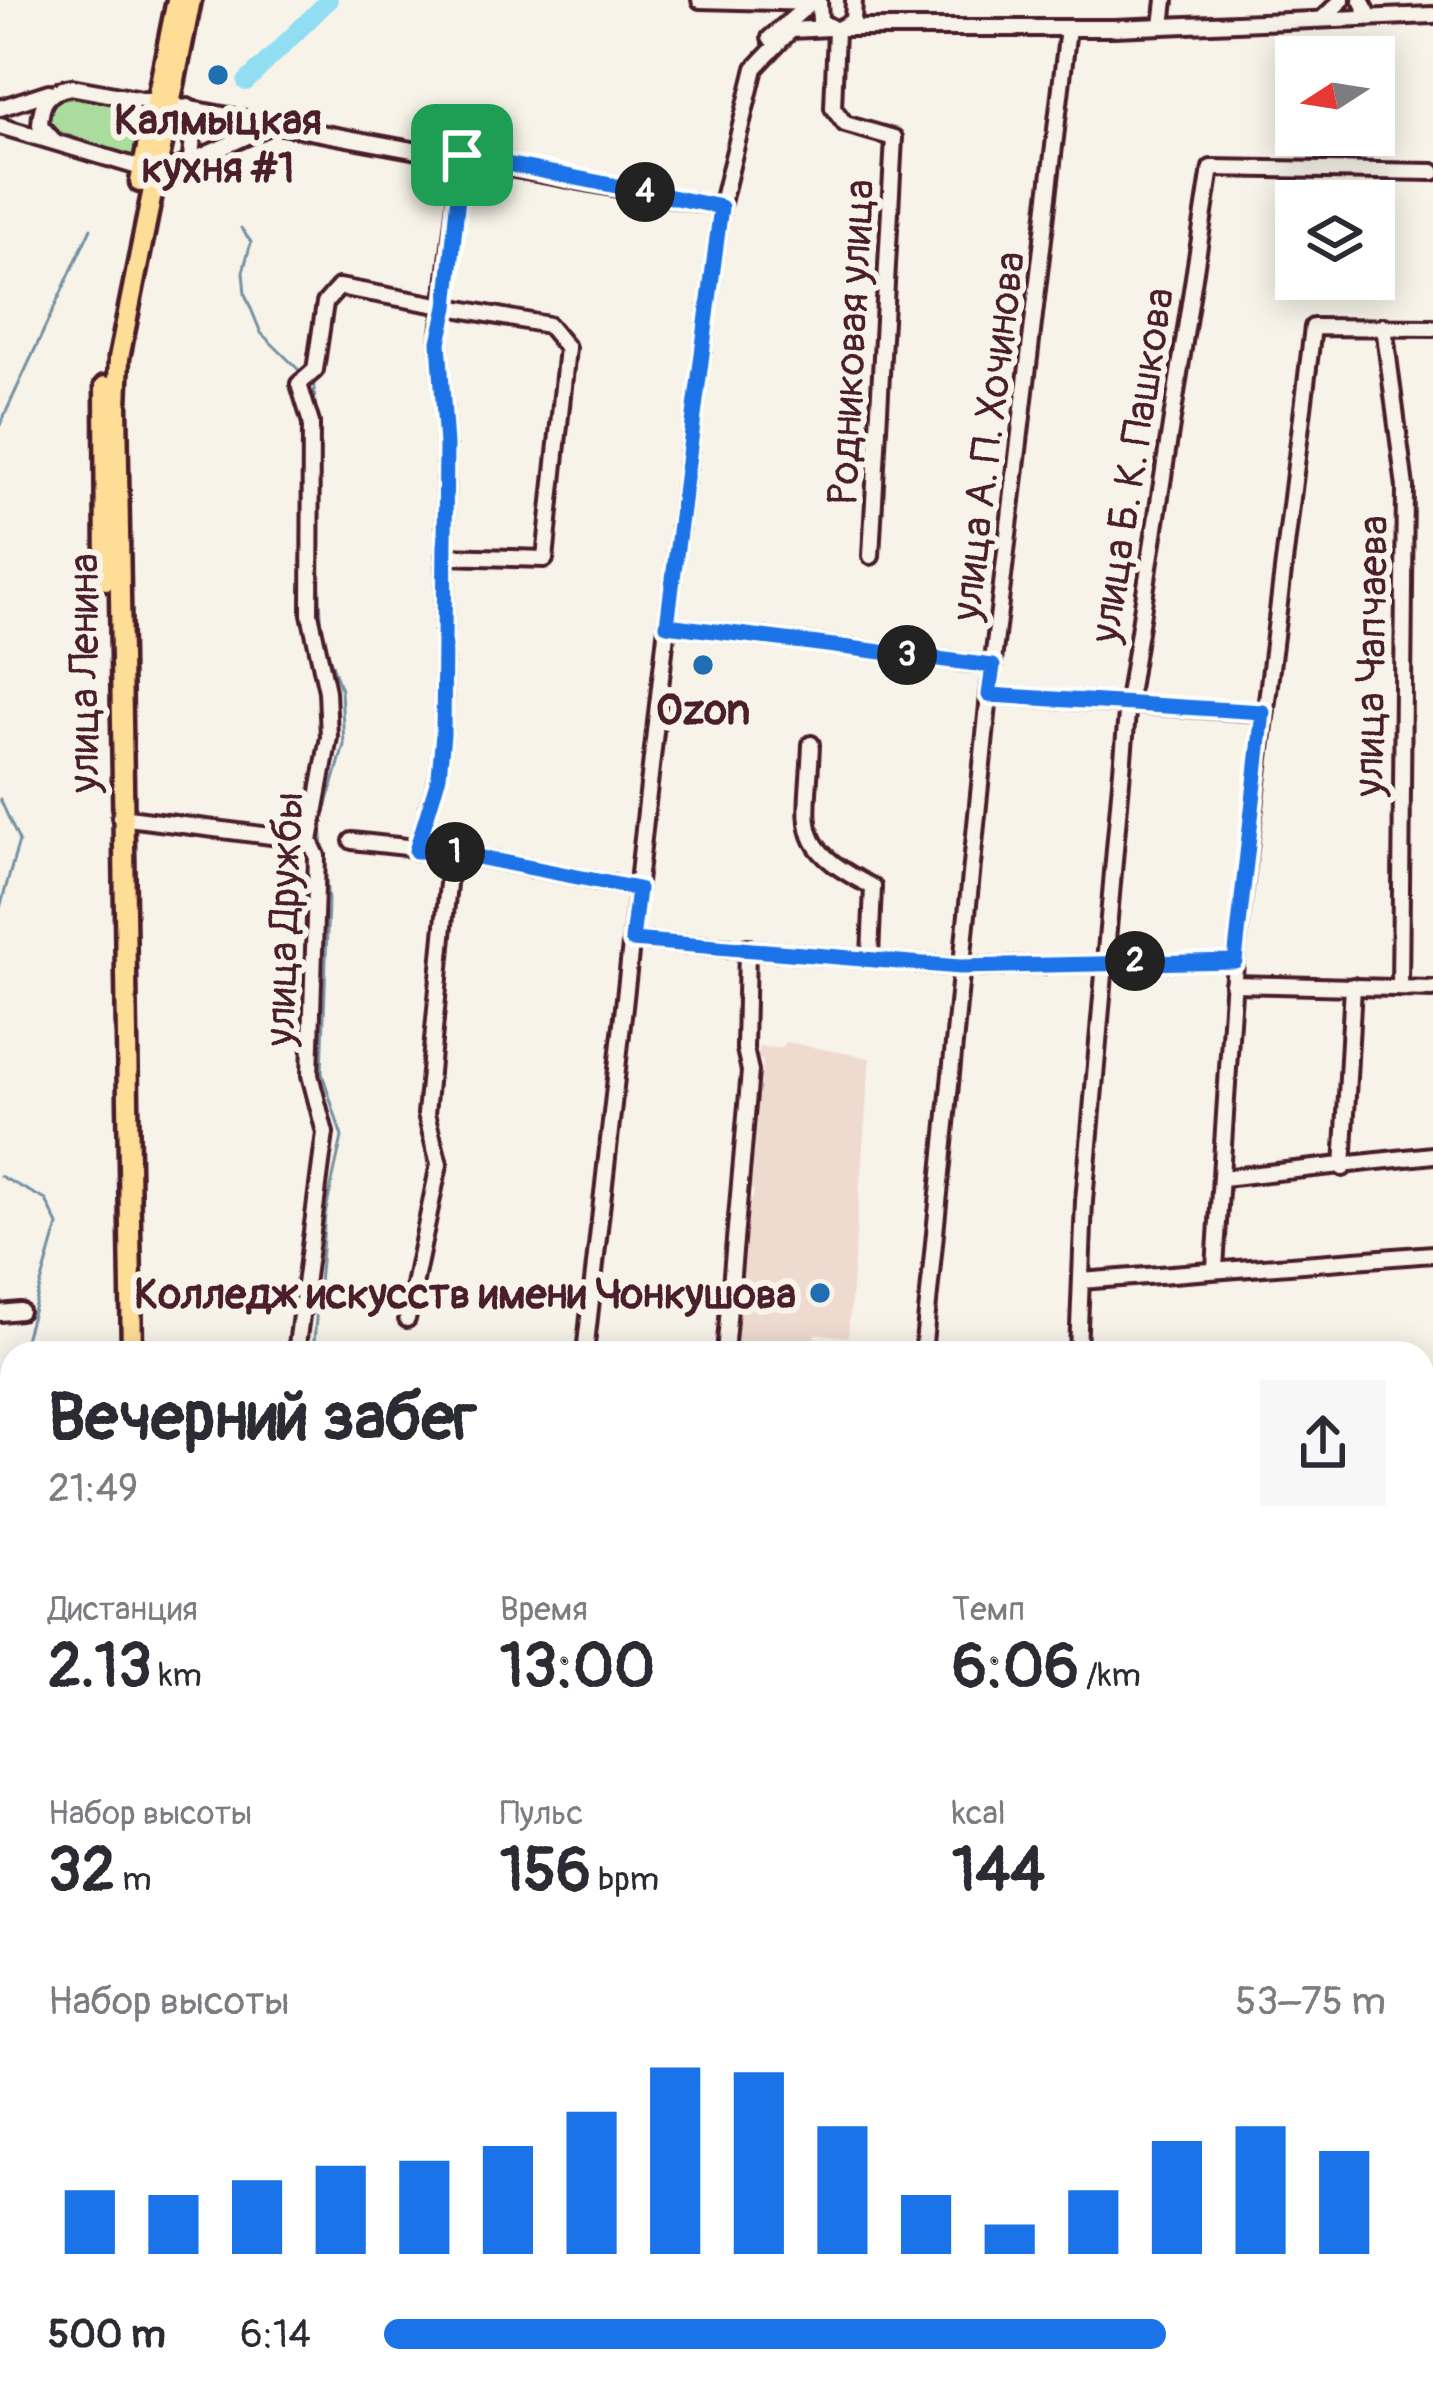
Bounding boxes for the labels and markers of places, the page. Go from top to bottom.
marker: Калмыцкая кухня #1 [205,62,231,88]
place label: Калмыцкая кухня #1 [114,95,322,195]
pin [411,104,513,206]
pin: 4 [615,162,675,222]
pin: 3 [877,625,937,685]
marker: Ozon [690,652,716,678]
place label: Ozon [656,685,750,737]
pin: 1 [425,822,485,882]
pin: 2 [1105,931,1165,991]
place label: Колледж искусств имени Чонкушова [134,1269,796,1321]
marker: Колледж искусств имени Чонкушова [807,1280,833,1306]

